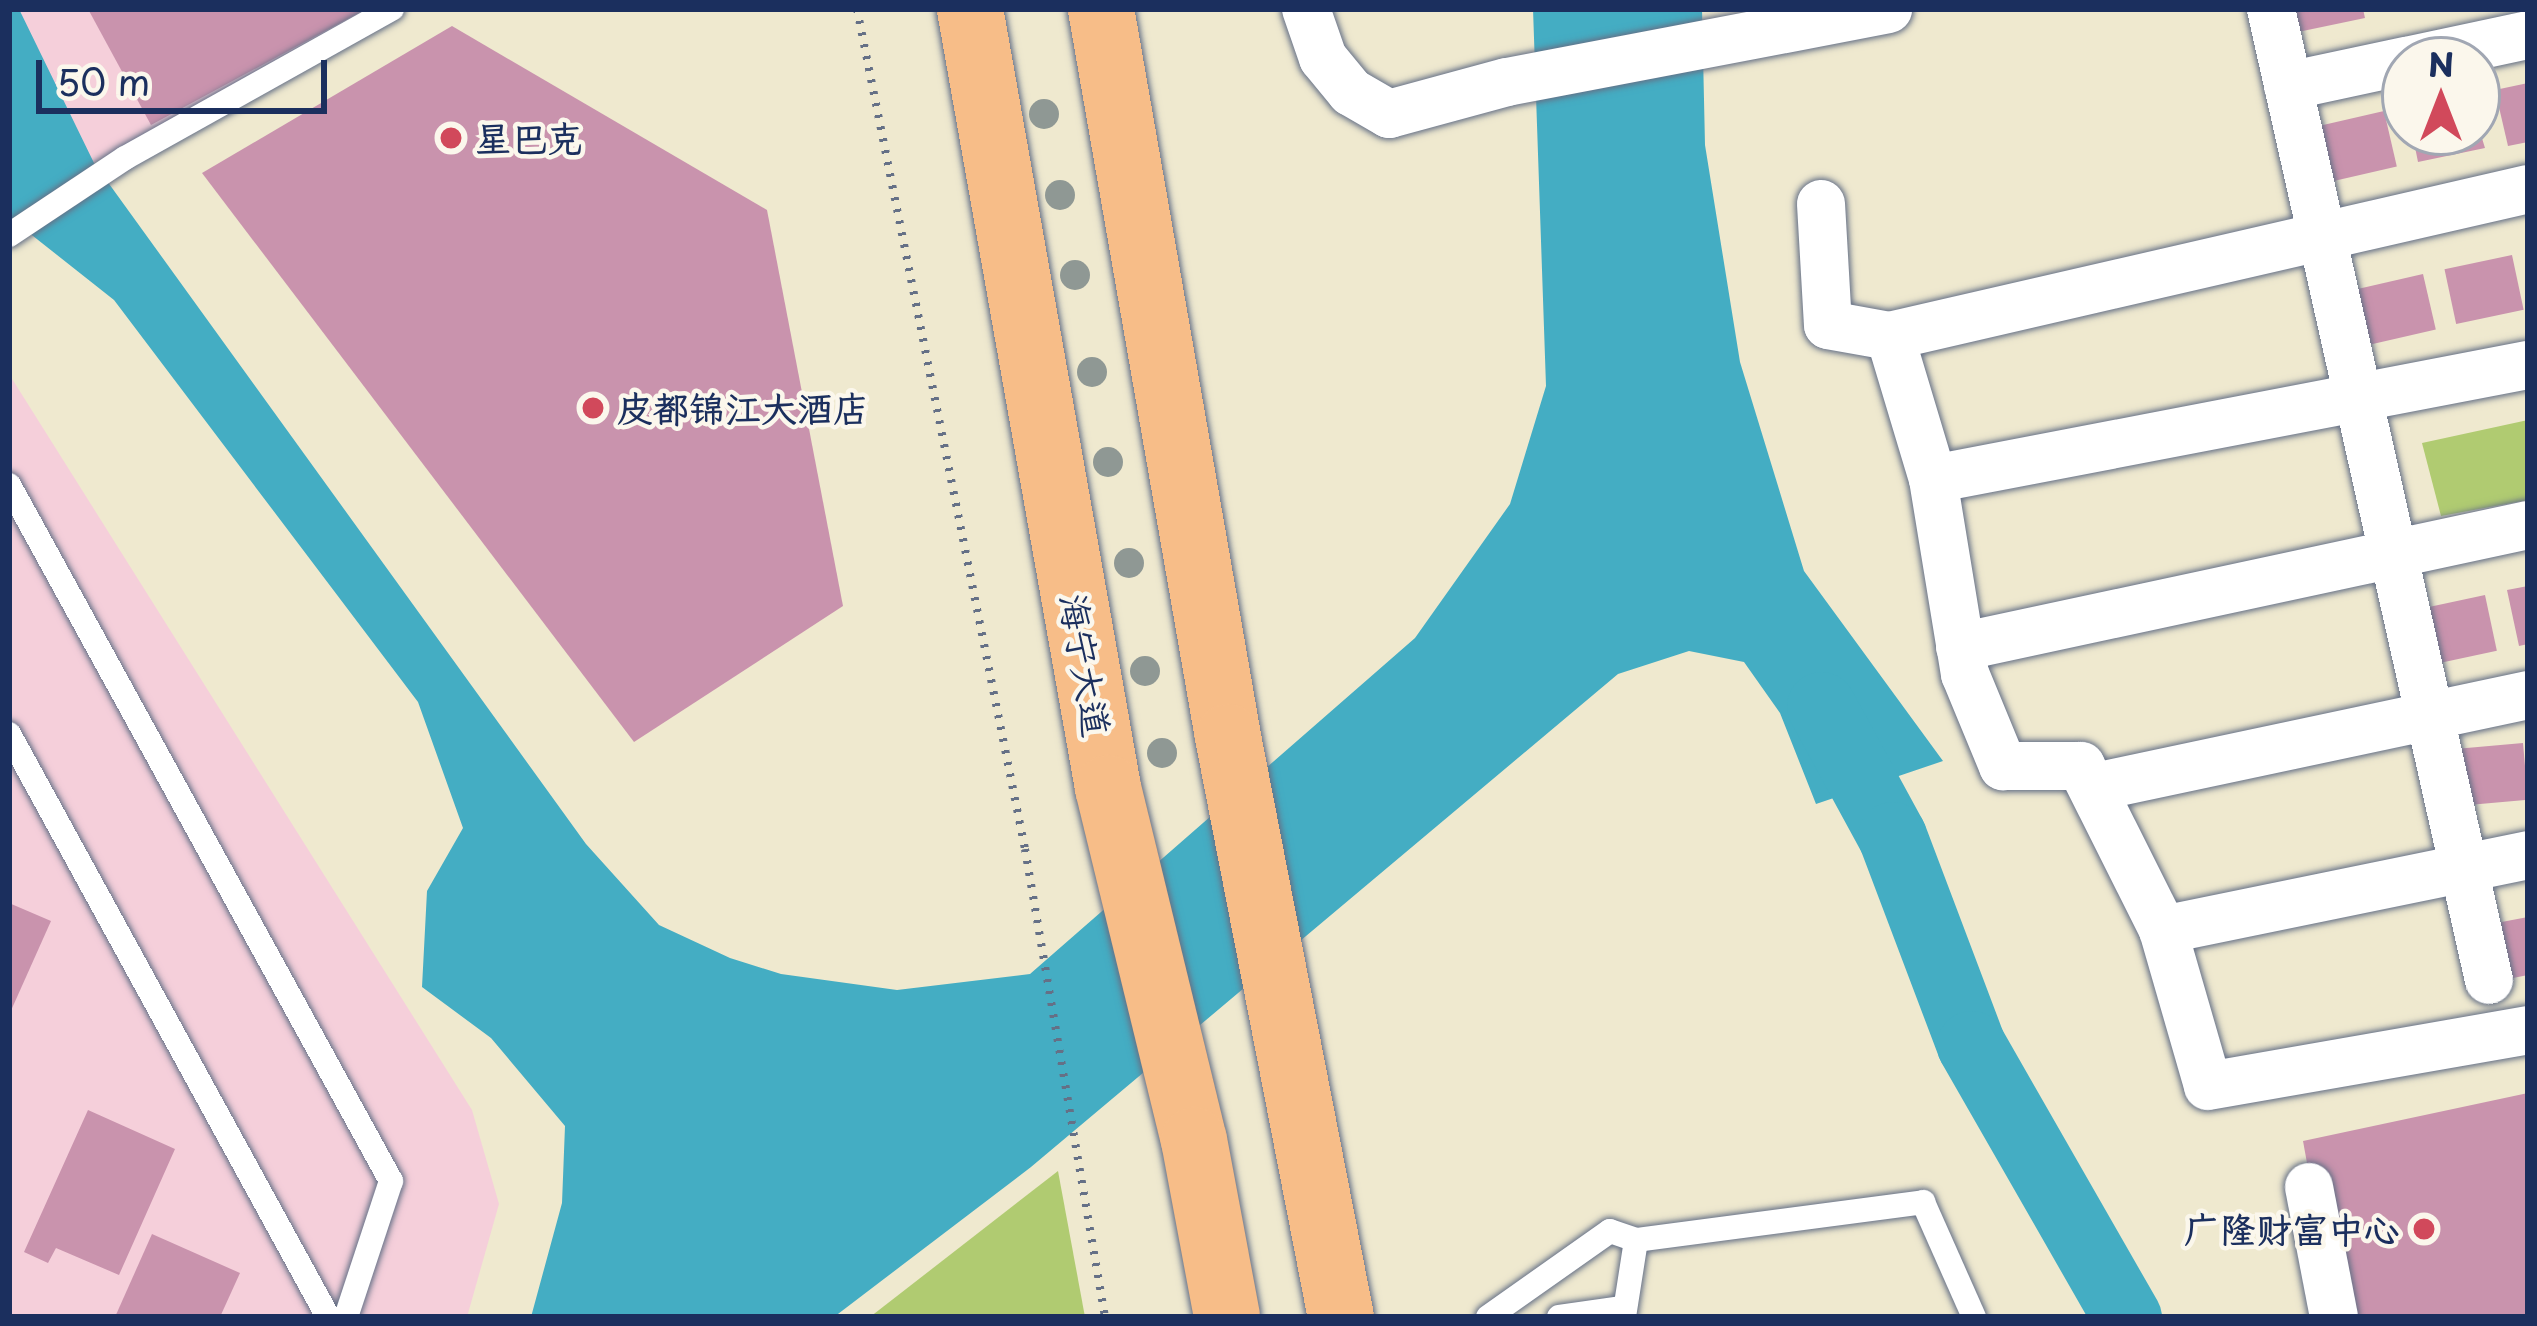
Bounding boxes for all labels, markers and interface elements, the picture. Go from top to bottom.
scale bar [42,36,333,110]
north arrow [2381,36,2501,156]
text: N [2428,38,2454,88]
text: 50 m [57,54,150,108]
place label: 星巴克 [475,116,583,160]
marker: 星巴克 [438,125,464,151]
place label: 皮都锦江大酒店 [617,386,869,430]
marker: 皮都锦江大酒店 [580,395,606,421]
street label: 海宁大道 [1052,590,1120,740]
place label: 广隆财富中心 [2184,1207,2400,1251]
marker: 广隆财富中心 [2411,1216,2437,1242]

